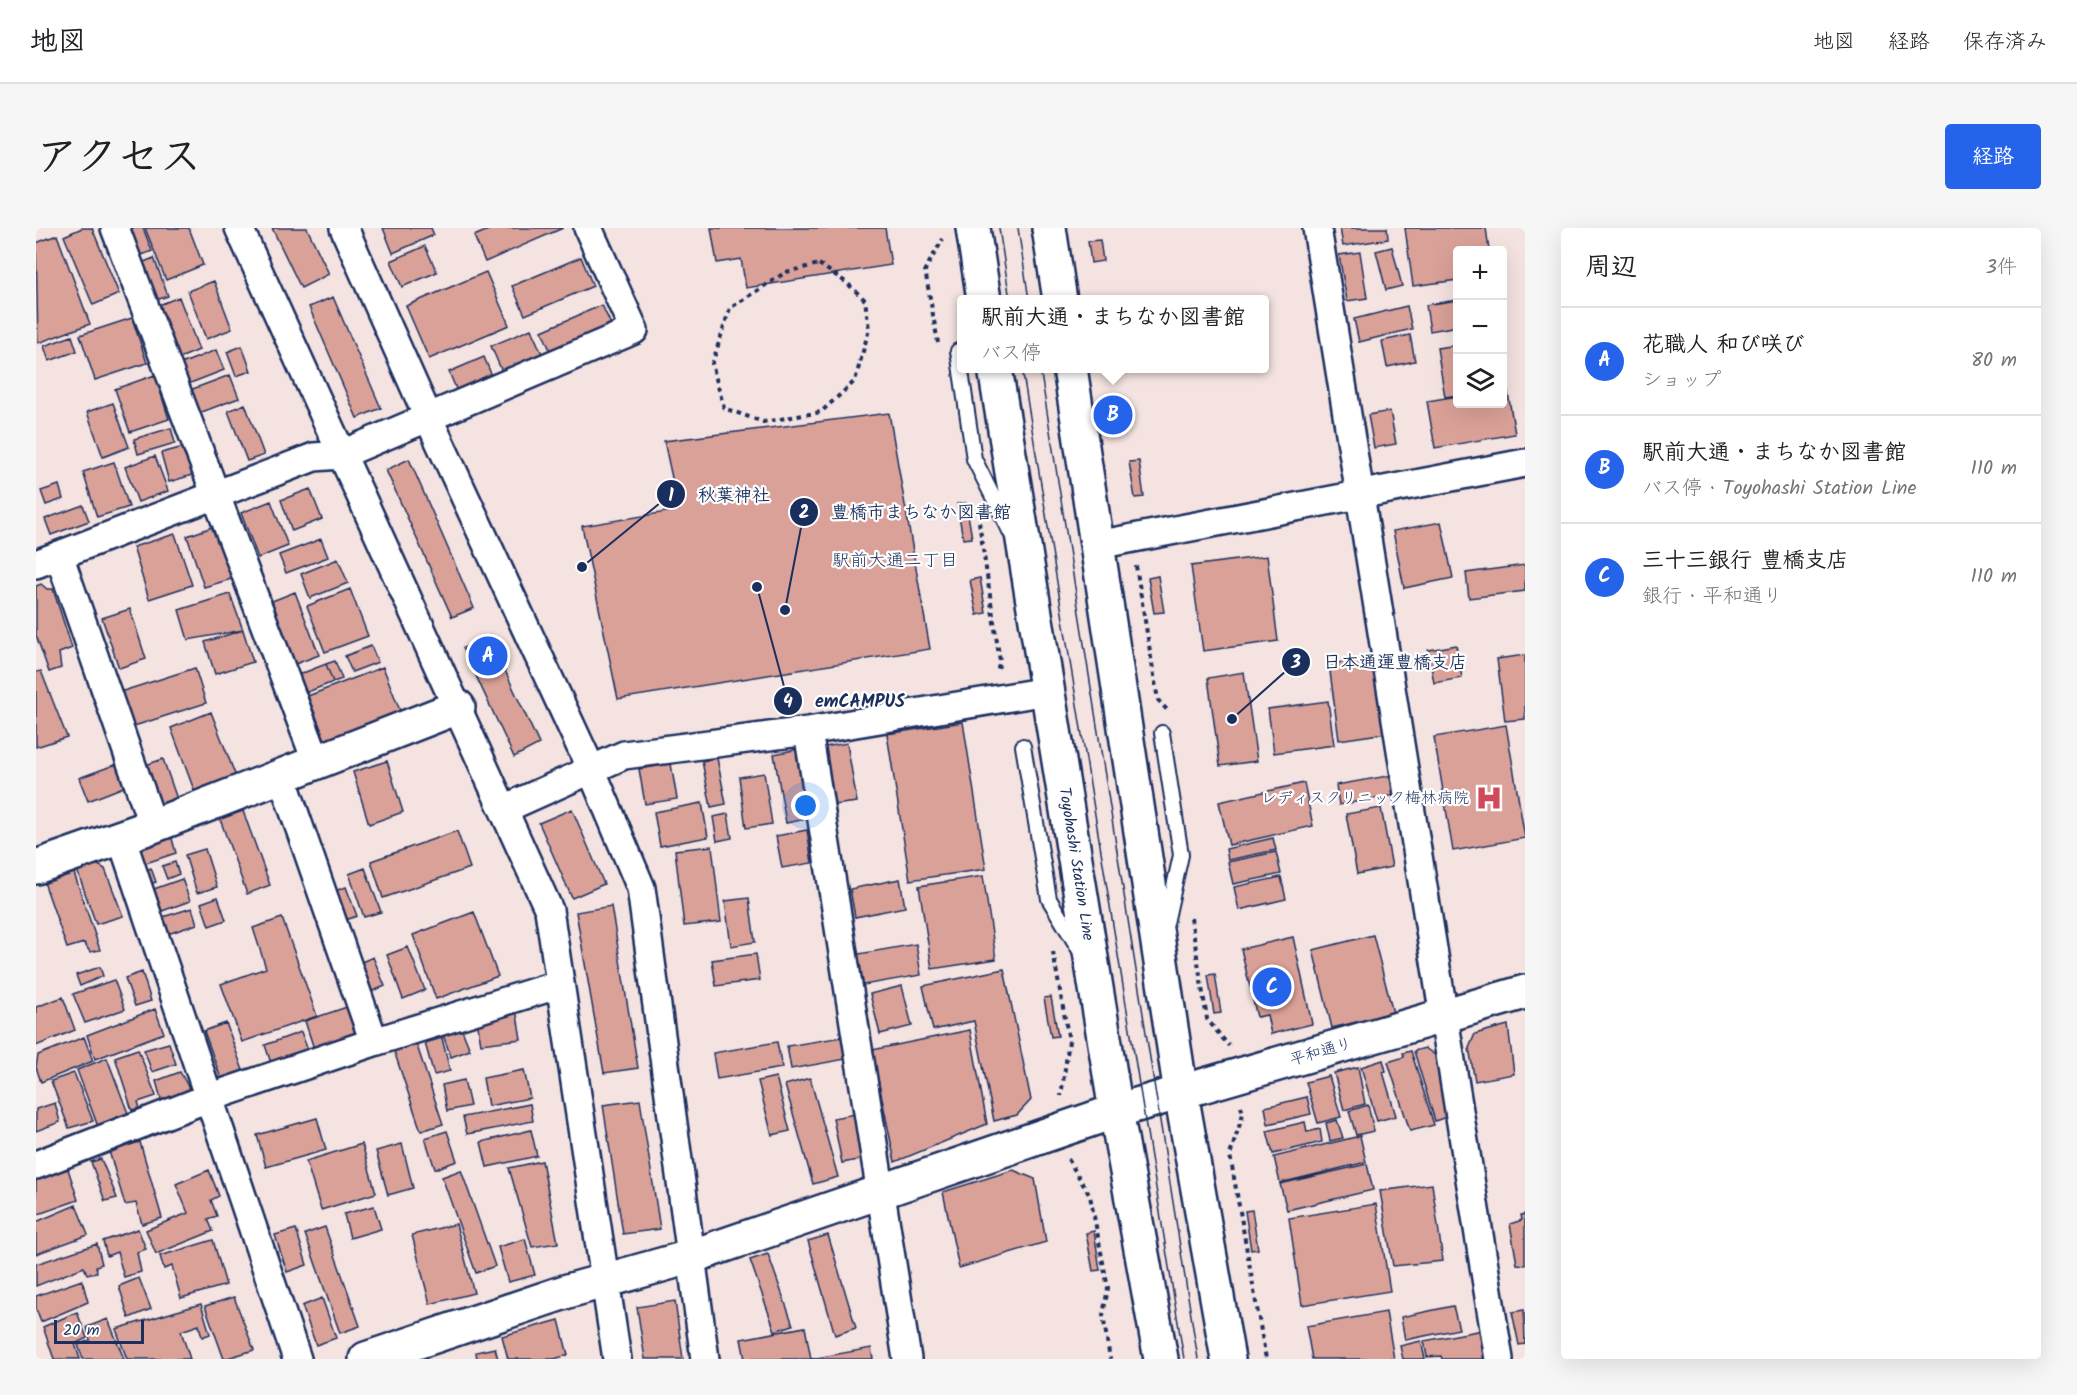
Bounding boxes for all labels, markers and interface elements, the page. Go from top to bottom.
text: 地図 [30,20,86,65]
text: 地図 [1813,26,1855,59]
text: 経路 [1888,26,1930,59]
text: 保存済み [1963,26,2047,59]
button: 経路 [1945,124,2041,189]
text: アクセス [36,125,201,192]
map controls [1453,246,1507,408]
button: + [1453,246,1507,300]
text: 周辺 [1585,247,1637,289]
text: 3件 [1986,252,2017,284]
popup [957,295,1269,373]
button: − [1453,300,1507,354]
text: 駅前大通・まちなか図書館 [981,301,1245,336]
text: 花職人 和び咲び [1642,328,1804,363]
text: バス停 [981,338,1041,370]
text: A [1598,345,1611,377]
text: 80 m [1971,345,2017,377]
button: layers [1453,354,1507,408]
text: ショップ [1642,365,1721,397]
pin: B [1094,392,1132,438]
text: 駅前大通・まちなか図書館 [1642,436,1906,471]
text: B [1598,453,1611,485]
text: 110 m [1971,453,2017,485]
text: バス停 · Toyohashi Station Line [1642,473,1916,505]
callout: 秋葉神社 [656,476,782,512]
text: 1 [668,482,674,511]
text: 秋葉神社 [698,482,770,511]
callout: 豊橋市まちなか図書館 [789,494,1023,530]
text: 2 [799,499,809,528]
text: 豊橋市まちなか図書館 [831,499,1011,528]
text: 三十三銀行 豊橋支店 [1642,544,1848,579]
district label: 駅前大通二丁目 [832,547,958,576]
text: C [1598,561,1611,593]
text: 110 m [1971,561,2017,593]
text: 銀行 · 平和通り [1642,581,1783,613]
pin: A [468,634,508,678]
callout: 日本通運豊橋支店 [1281,644,1479,680]
text: 3 [1290,649,1301,678]
text: 日本通運豊橋支店 [1323,649,1467,678]
callout: emCAMPUS [773,683,917,719]
text: 4 [783,688,793,717]
text: emCAMPUS [815,688,905,717]
hospital icon: レディスクリニック梅林病院 [1474,783,1504,813]
street label: Toyohashi Station Line [1052,786,1100,942]
place label: レディスクリニック梅林病院 [1261,786,1469,811]
your location [791,791,820,820]
pin: C [1252,964,1292,1010]
street label: 平和通り [1287,1031,1355,1073]
scale bar [54,1317,144,1344]
text: 20 m [63,1318,99,1343]

